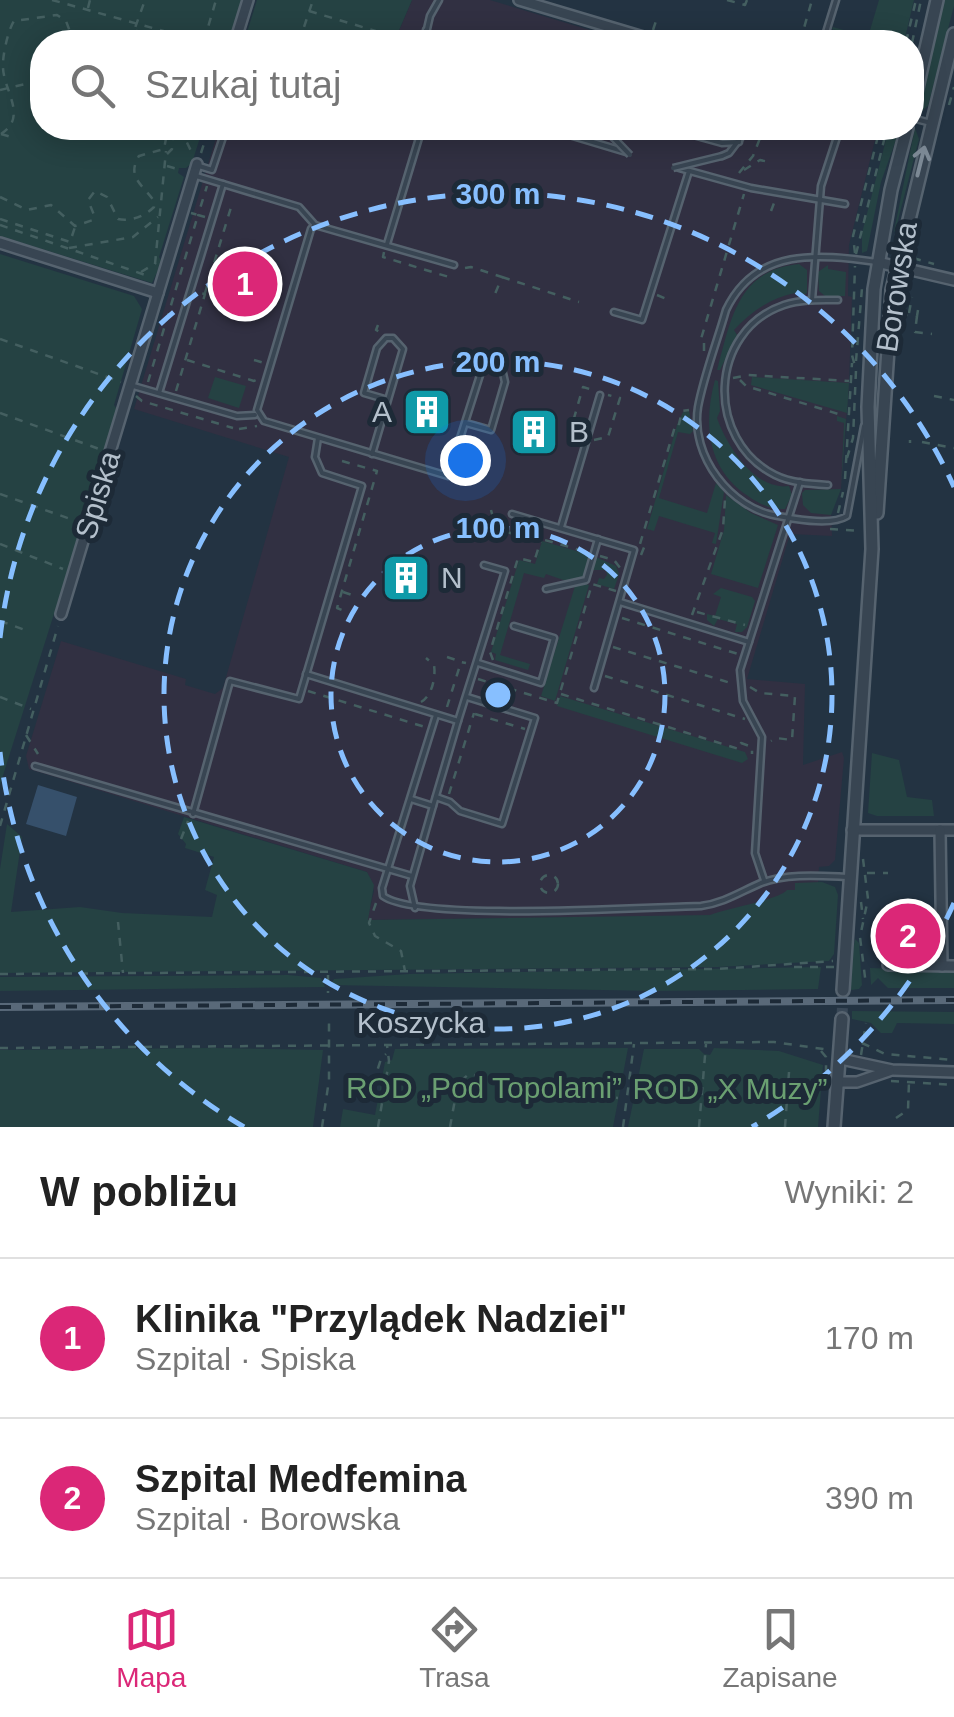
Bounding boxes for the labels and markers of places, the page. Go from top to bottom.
pin: 1 [212,246,278,322]
building icon: A [401,386,453,438]
place label: A [372,395,392,428]
building icon: B [508,406,560,458]
place label: B [569,415,589,448]
building icon: N [380,552,432,604]
place label: N [441,561,463,594]
centre of rings [480,677,516,713]
pin: 2 [876,898,940,974]

